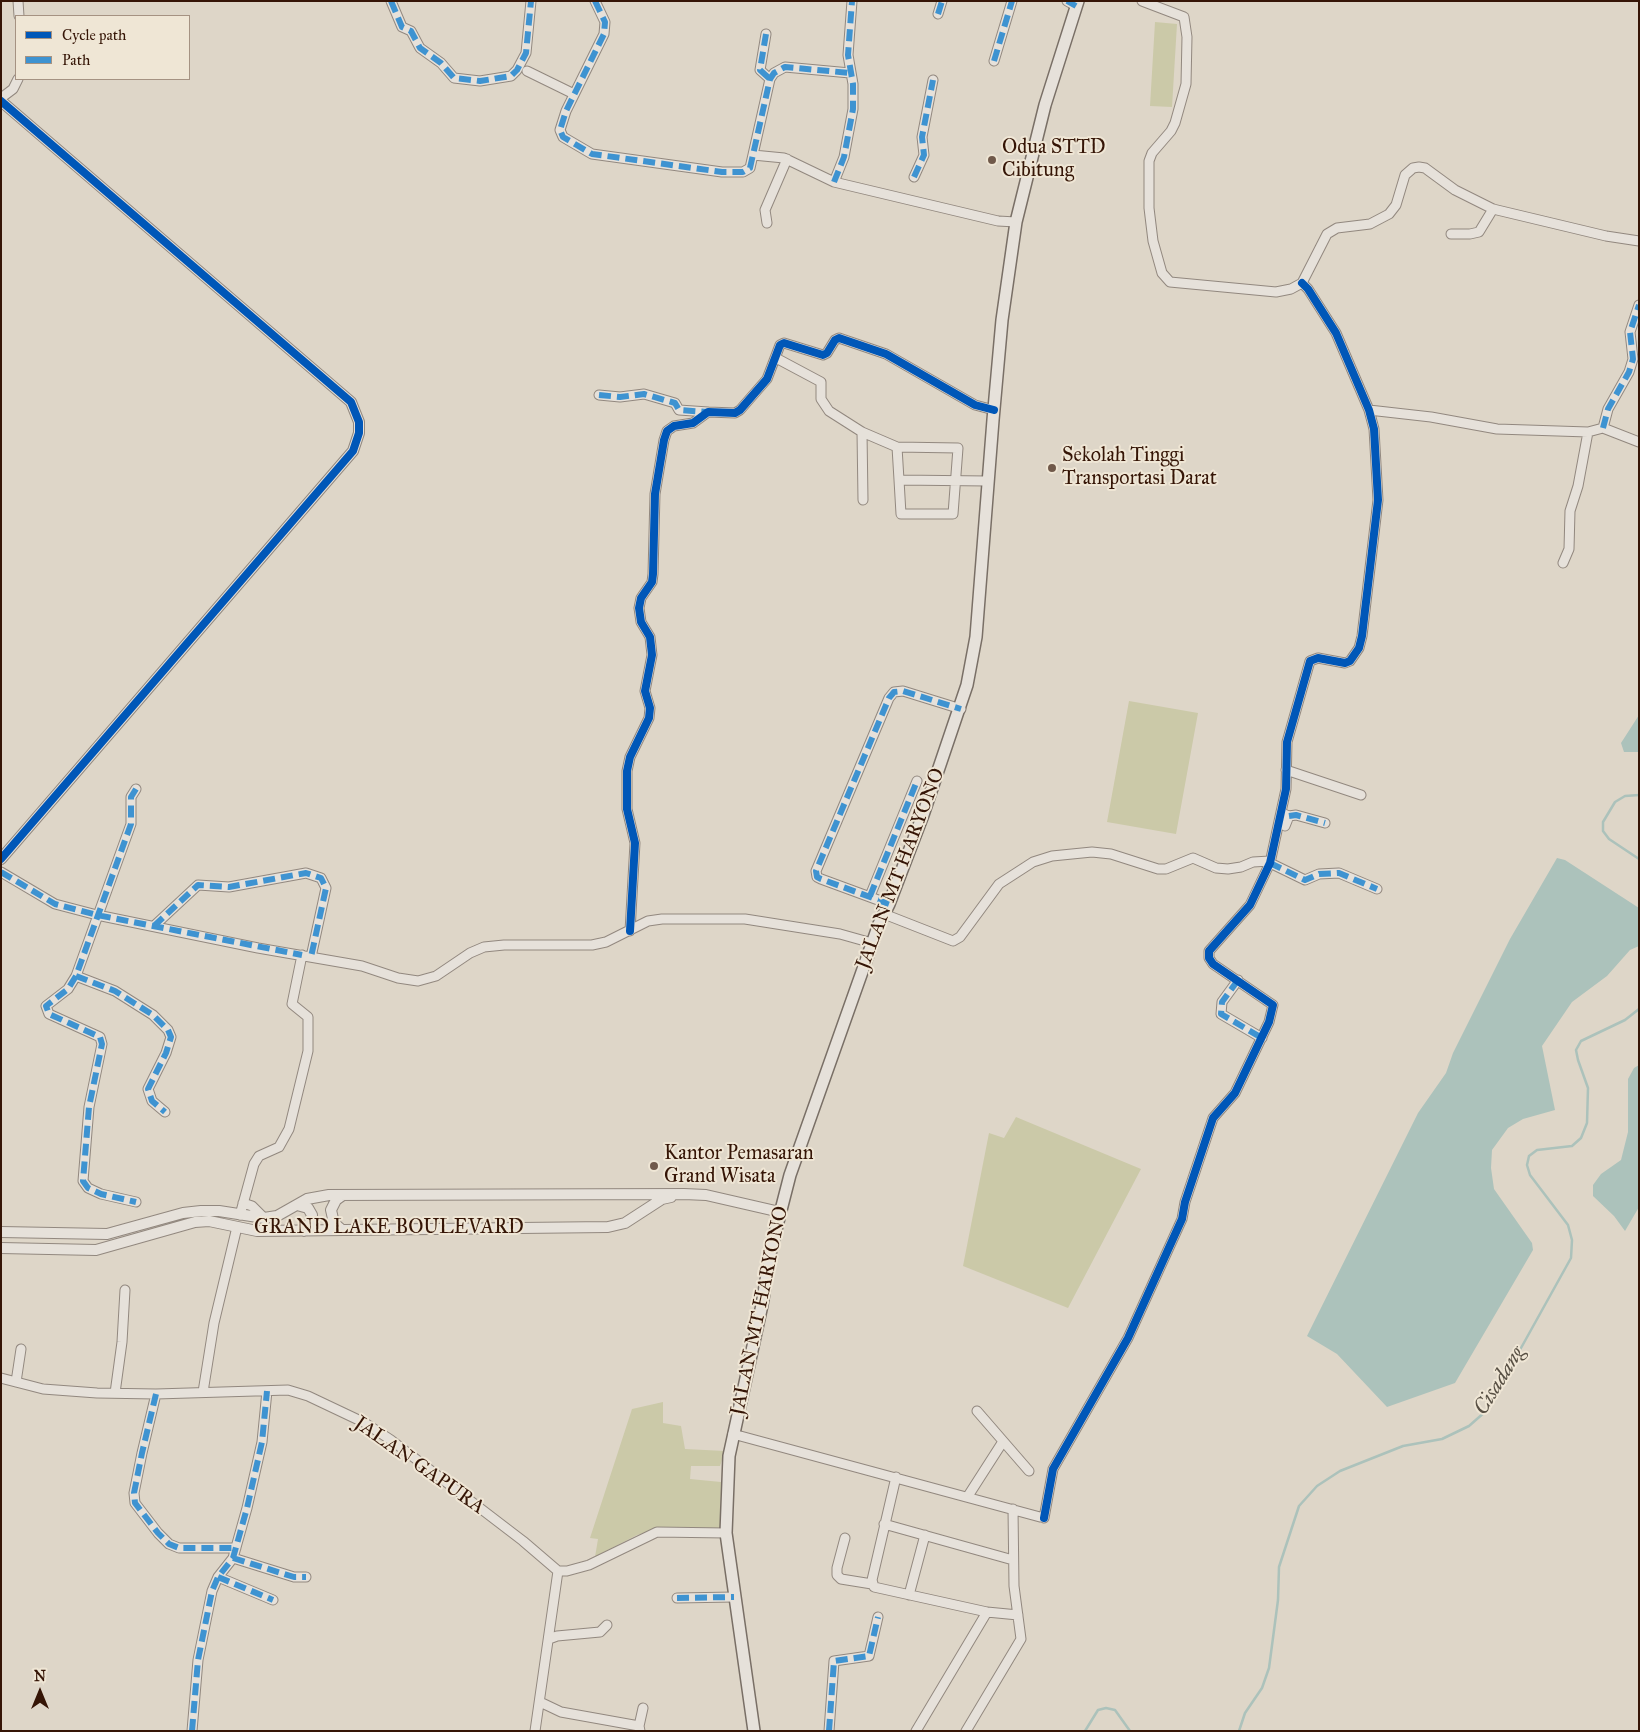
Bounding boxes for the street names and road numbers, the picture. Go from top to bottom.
street label: JALAN MT HARYONO [851,765,951,973]
street label: JALAN MT HARYONO [726,1204,794,1418]
street label: GRAND LAKE BOULEVARD [254,1216,524,1240]
street label: JALAN GAPURA [349,1412,489,1520]

